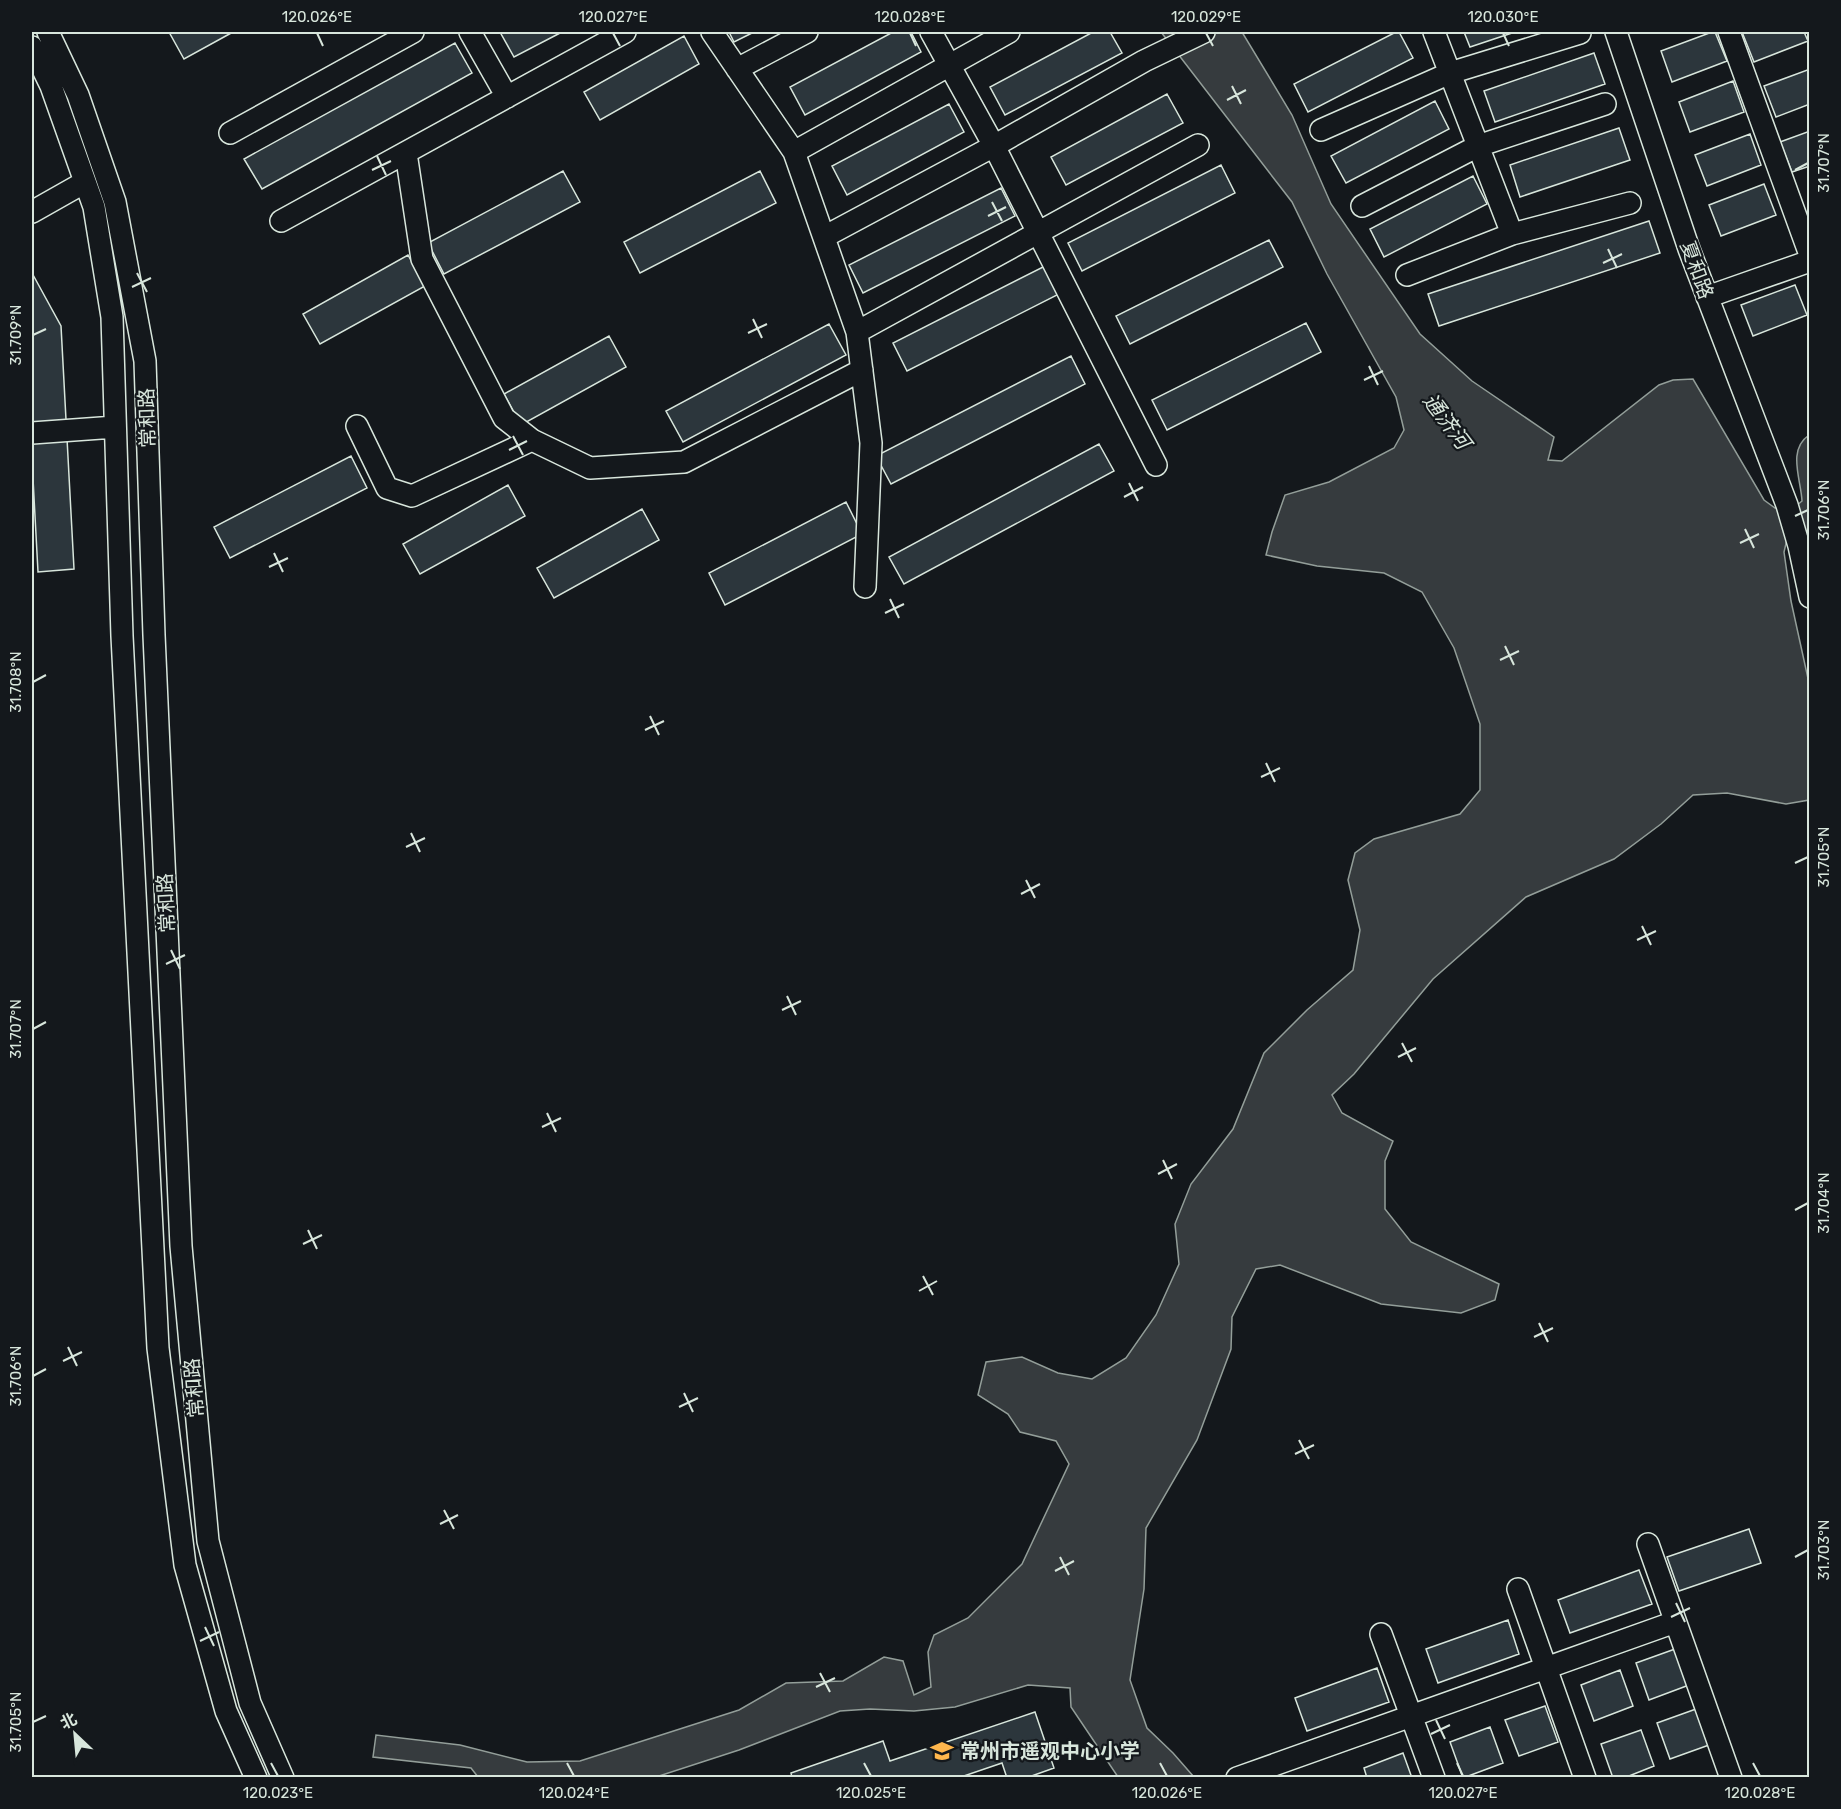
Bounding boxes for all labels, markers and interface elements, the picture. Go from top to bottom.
text: 120.026°E [282,8,352,26]
text: 120.027°E [578,8,648,26]
text: 120.028°E [875,8,945,26]
text: 120.029°E [1171,8,1241,26]
text: 120.030°E [1467,8,1539,26]
text: 31.707°N [1815,133,1833,193]
street label: 夏和路 [1675,238,1719,302]
text: 31.709°N [7,305,25,365]
street label: 常和路 [134,388,160,448]
water label: 通济河 [1418,388,1478,457]
text: 31.706°N [1815,479,1833,541]
text: 31.708°N [7,651,25,713]
text: 31.705°N [1815,827,1833,887]
street label: 常和路 [152,872,180,934]
text: 31.707°N [7,999,25,1059]
text: 31.704°N [1815,1172,1833,1234]
text: 31.706°N [7,1345,25,1407]
street label: 常和路 [179,1357,209,1419]
text: 31.703°N [1815,1520,1833,1580]
text: 31.705°N [7,1692,25,1752]
north arrow [45,1704,105,1764]
text: 北 [57,1709,80,1733]
school or university icon: 常州市遥观中心小学 [929,1738,955,1764]
place label: 常州市遥观中心小学 [960,1739,1140,1763]
text: 120.023°E [243,1784,313,1802]
text: 120.024°E [539,1784,609,1802]
text: 120.025°E [836,1784,906,1802]
text: 120.026°E [1132,1784,1202,1802]
text: 120.027°E [1428,1784,1498,1802]
text: 120.028°E [1725,1784,1795,1802]

